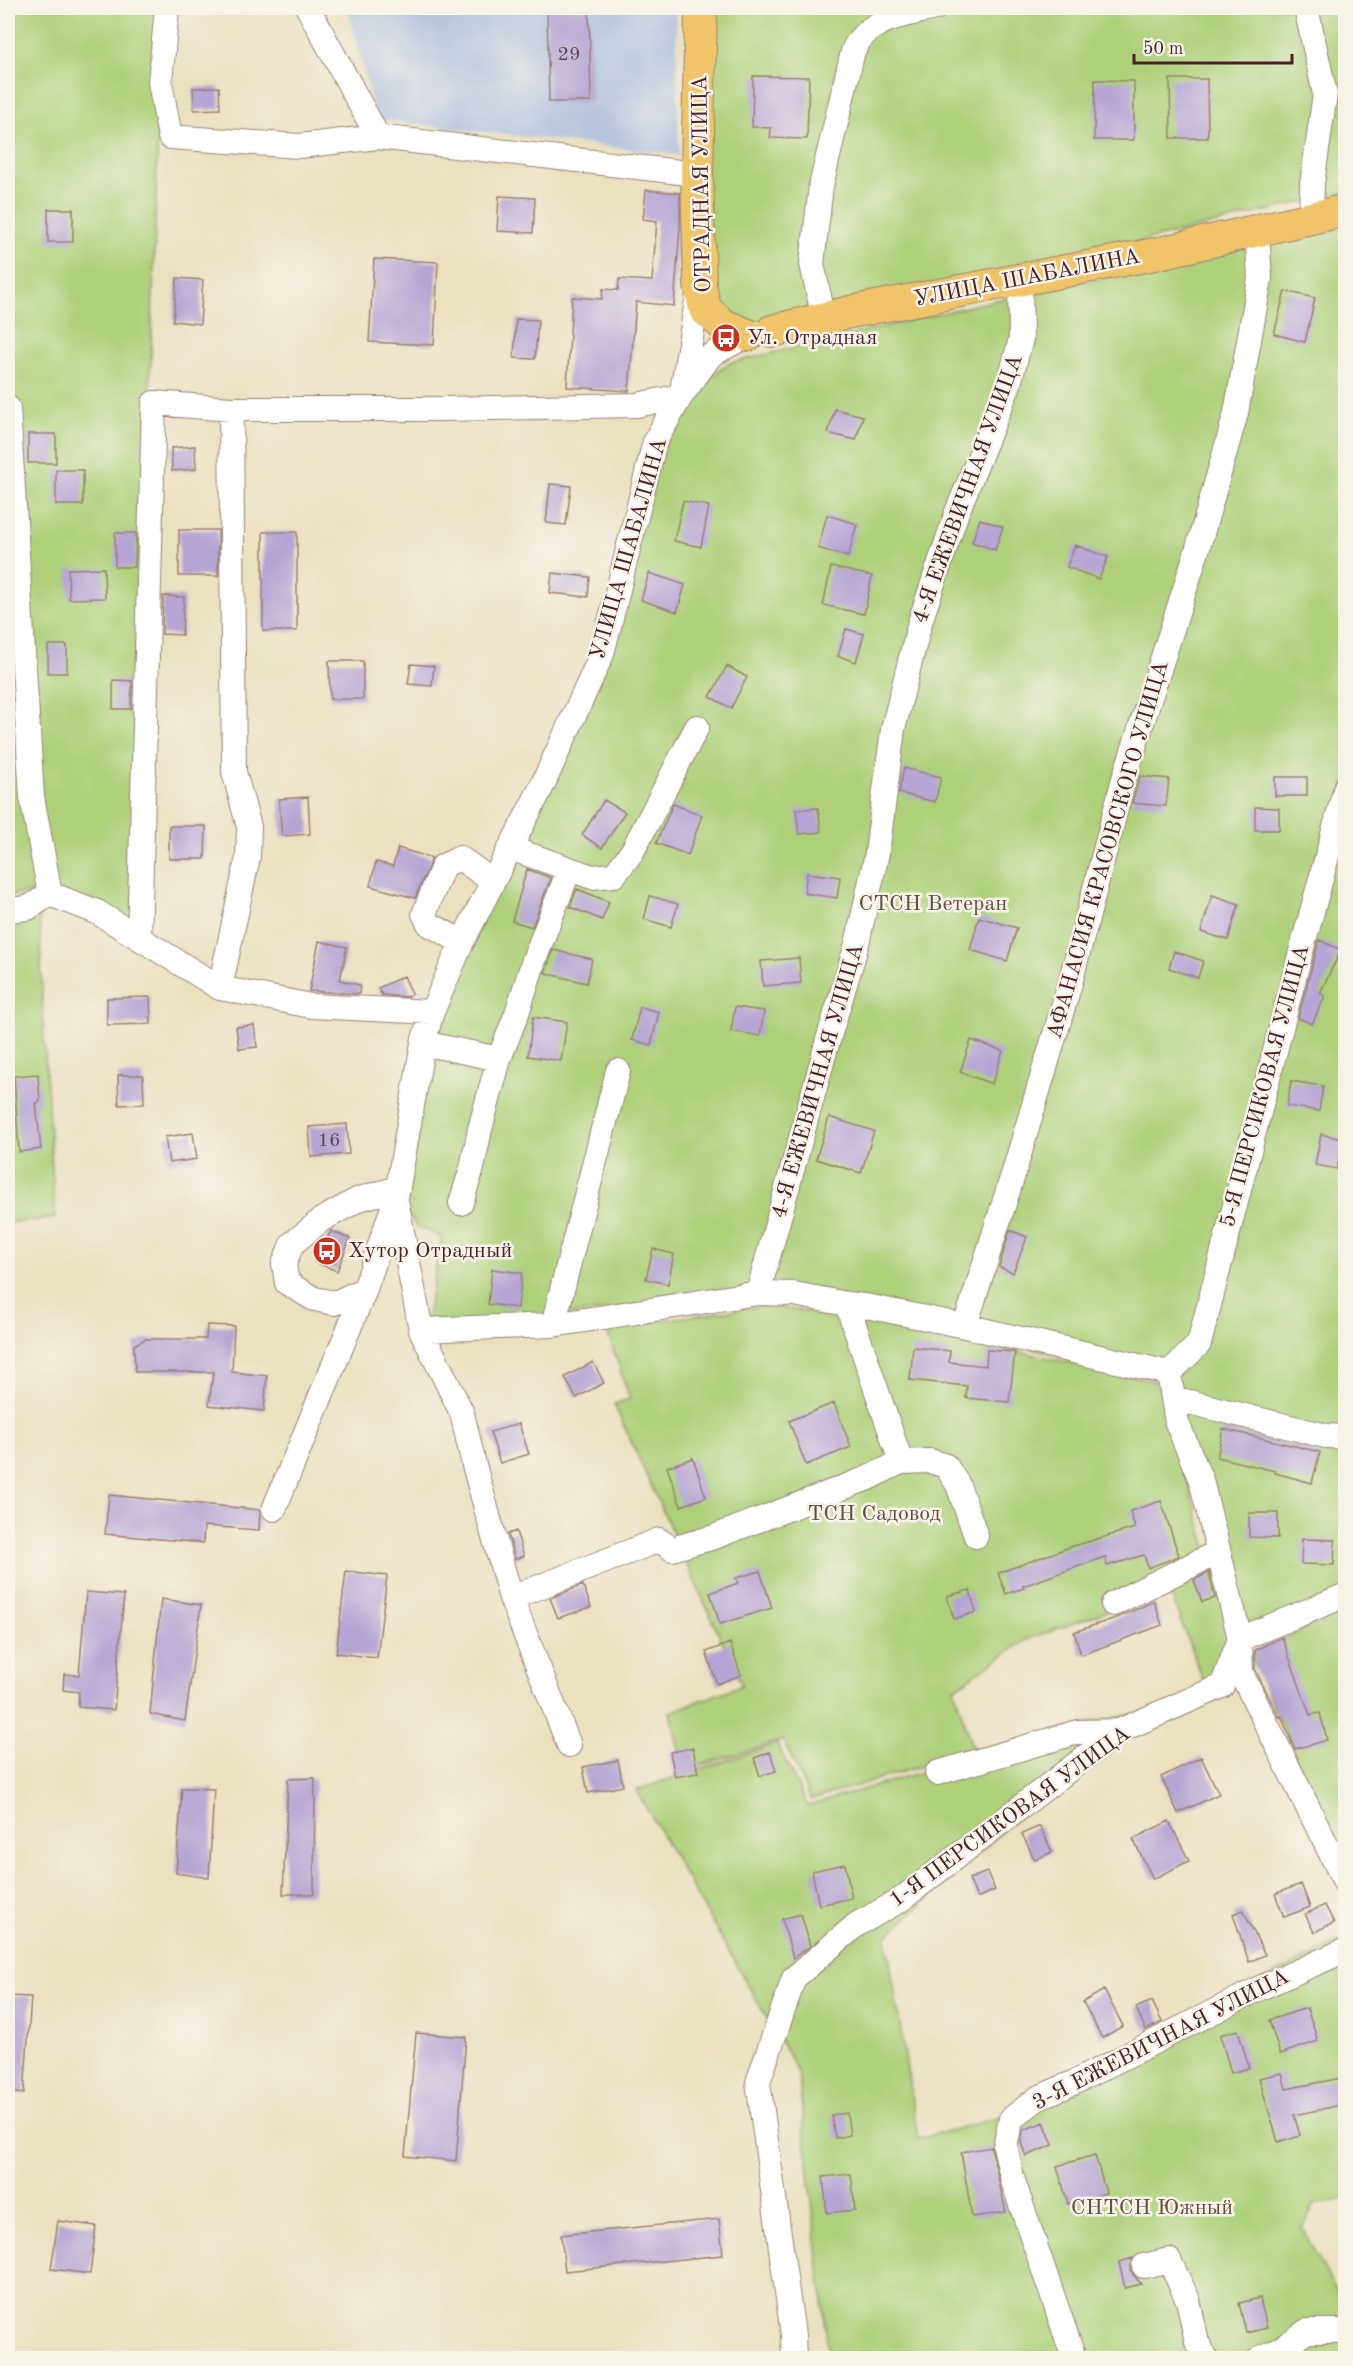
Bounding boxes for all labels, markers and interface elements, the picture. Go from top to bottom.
scale bar [1134,27,1292,65]
text: 50 m [1143,40,1183,58]
house number: 29 [557,45,581,65]
street label: ОТРАДНАЯ УЛИЦА [689,75,715,293]
street label: УЛИЦА ШАБАЛИНА [912,245,1142,311]
bus stop icon: Ул. Отрадная [710,322,742,354]
place label: Ул. Отрадная [747,327,877,349]
street label: 4-Я ЕЖЕВИЧНАЯ УЛИЦА [909,351,1027,626]
street label: УЛИЦА ШАБАЛИНА [587,435,671,663]
street label: АФАНАСИЯ КРАСОВСКОГО УЛИЦА [1043,658,1173,1042]
park label: СТСН Ветеран [859,893,1007,915]
street label: 4-Я ЕЖЕВИЧНАЯ УЛИЦА [768,941,868,1221]
street label: 5-Я ПЕРСИКОВАЯ УЛИЦА [1217,942,1313,1230]
house number: 16 [317,1131,341,1151]
bus stop icon: Хутор Отрадный [311,1235,343,1267]
place label: Хутор Отрадный [348,1240,512,1262]
park label: ТСН Садовод [808,1503,941,1525]
street label: 1-Я ПЕРСИКОВАЯ УЛИЦА [886,1722,1134,1912]
street label: 3-Я ЕЖЕВИЧНАЯ УЛИЦА [1029,1966,1293,2114]
park label: СНТСН Южный [1071,2197,1233,2219]

